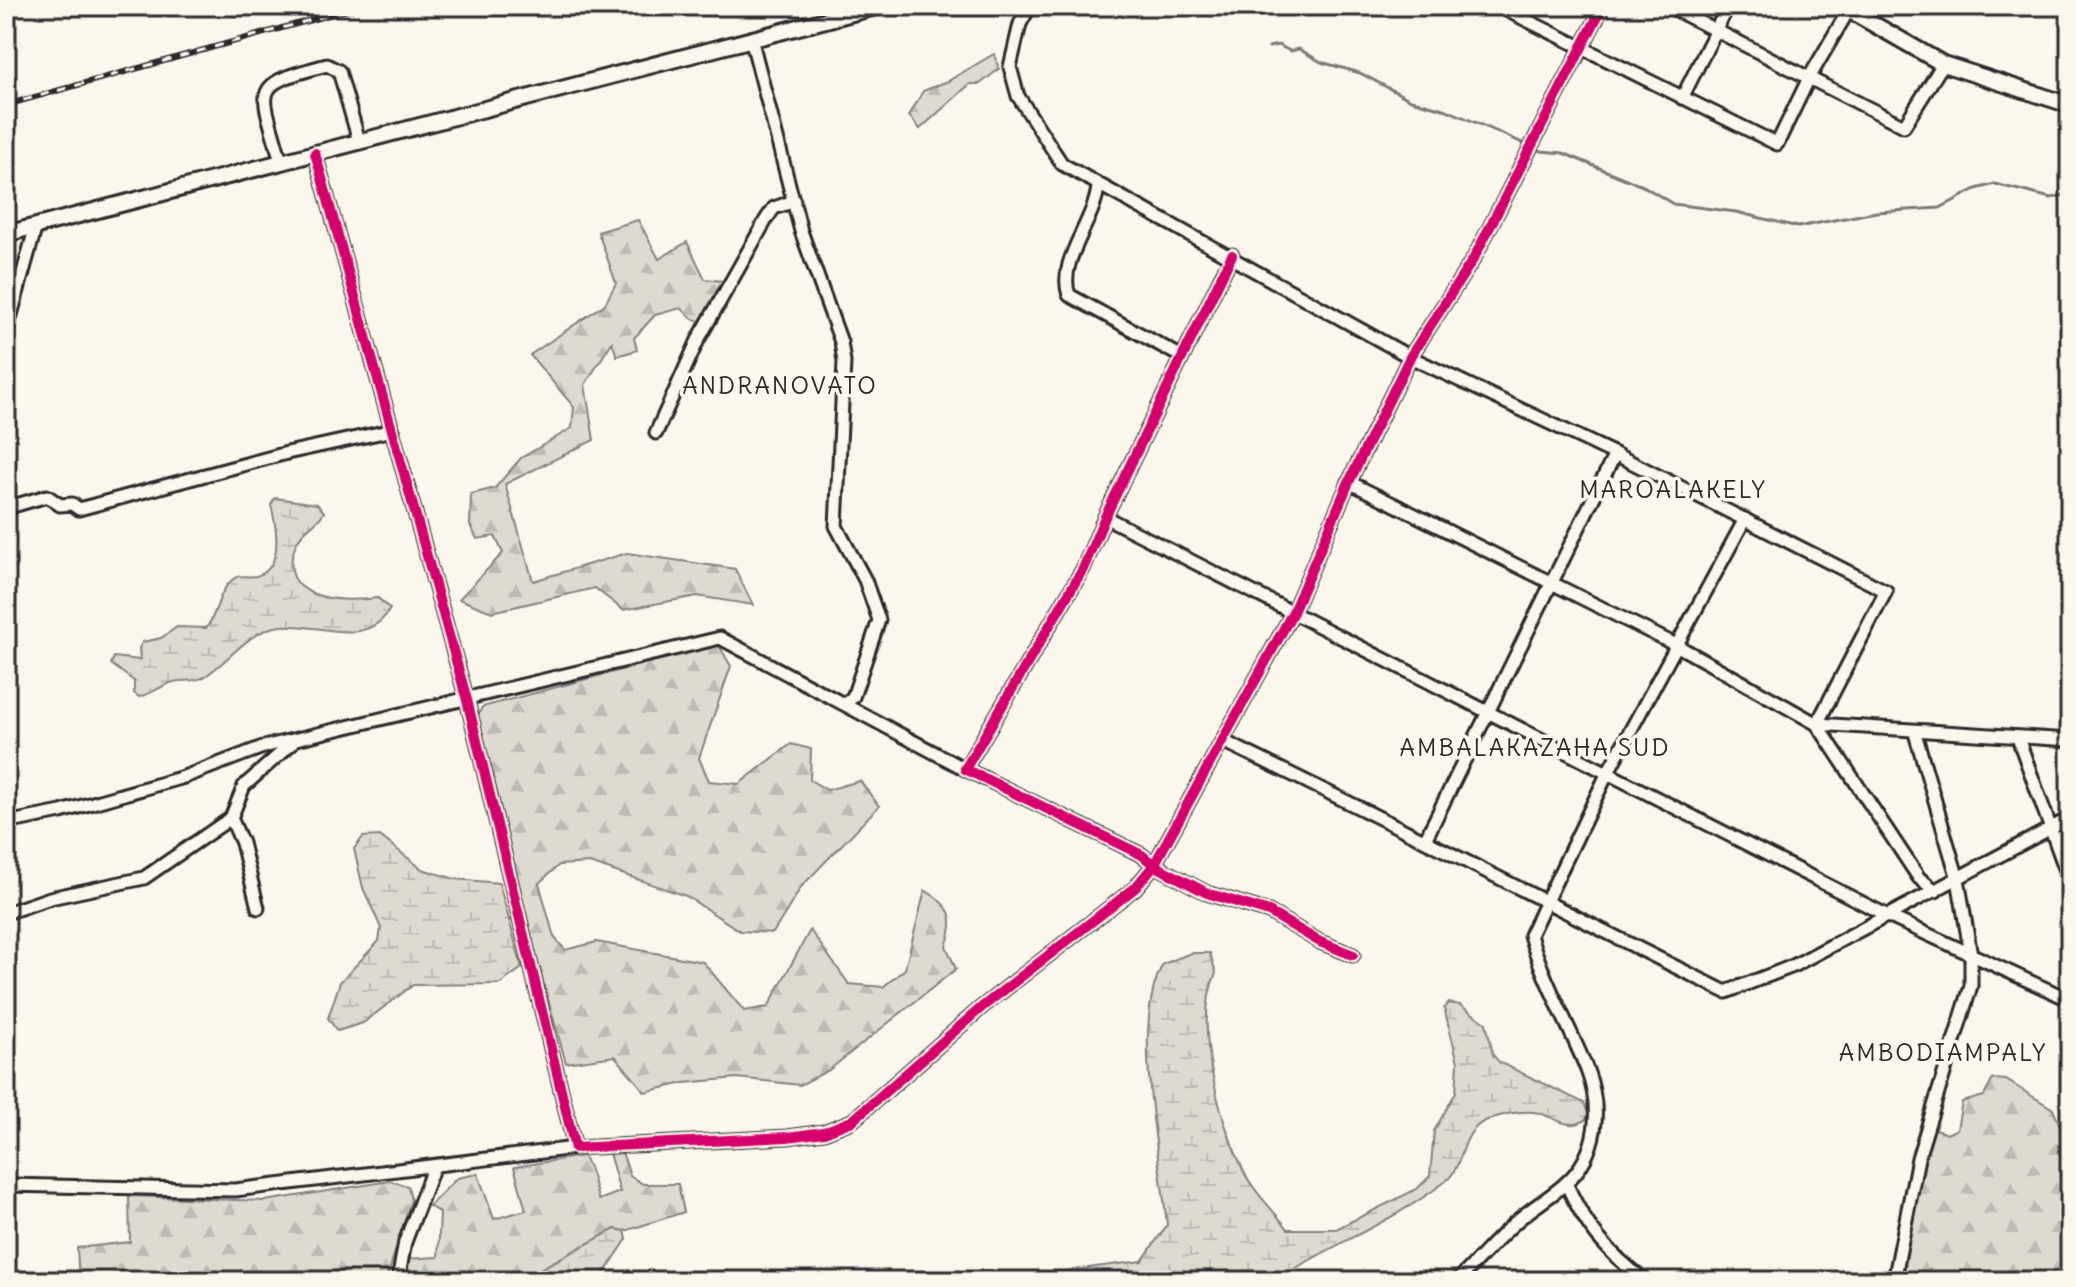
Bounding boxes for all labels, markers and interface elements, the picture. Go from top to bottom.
district label: ANDRANOVATO [682,370,878,400]
district label: MAROALAKELY [1579,474,1767,504]
district label: AMBALAKAZAHA SUD [1400,732,1670,762]
district label: AMBODIAMPALY [1839,1037,2047,1067]

